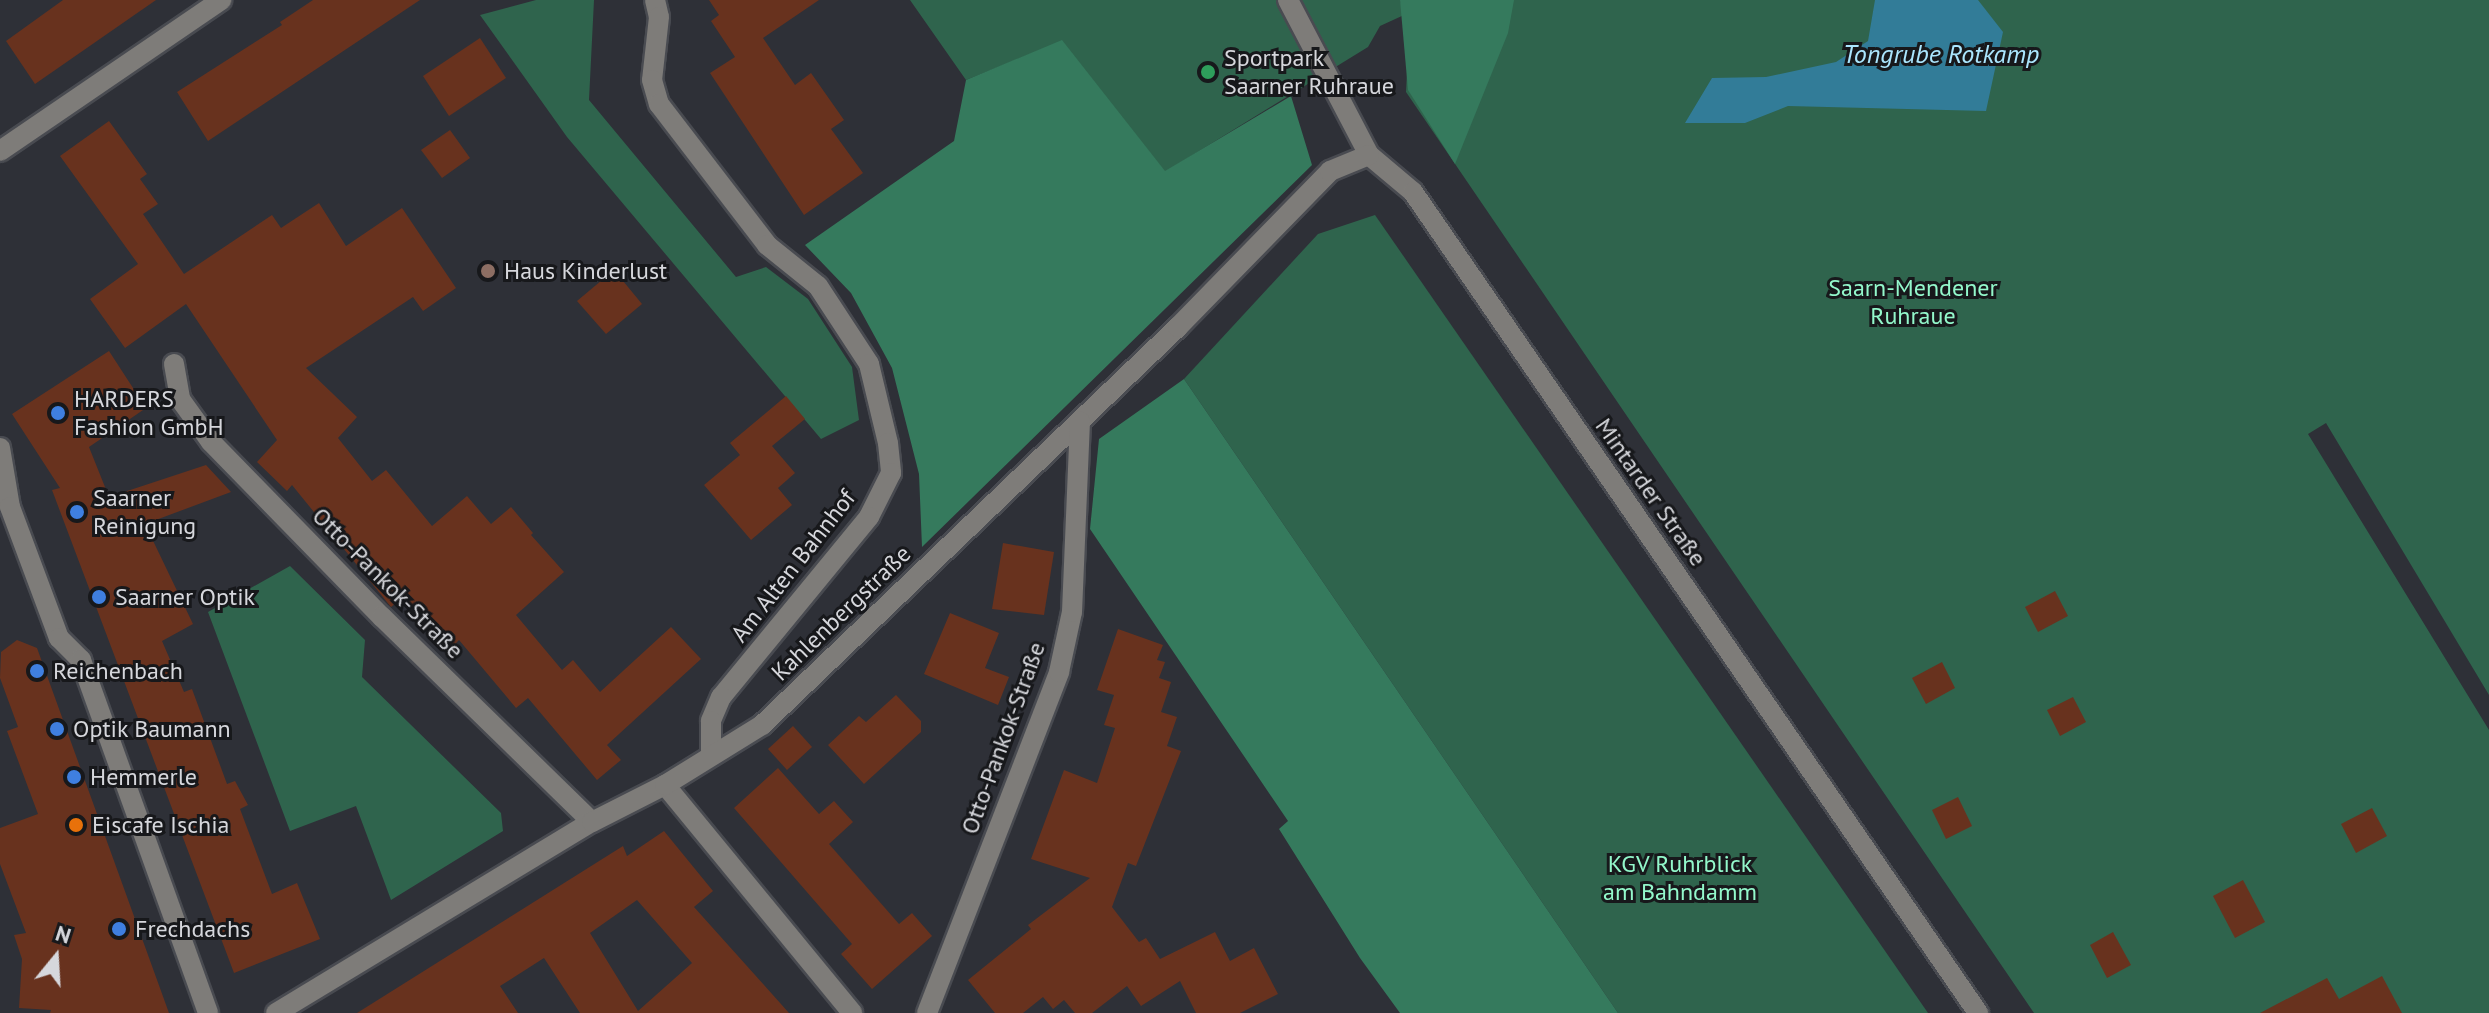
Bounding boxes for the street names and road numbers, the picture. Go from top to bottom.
street label: Mintarder Straße [1589,413,1713,571]
street label: Am Alten Bahnhof [724,484,862,648]
street label: Otto-Pankok-Straße [306,501,470,665]
street label: Kahlenbergstraße [765,539,917,687]
street label: Otto-Pankok-Straße [955,638,1051,838]

